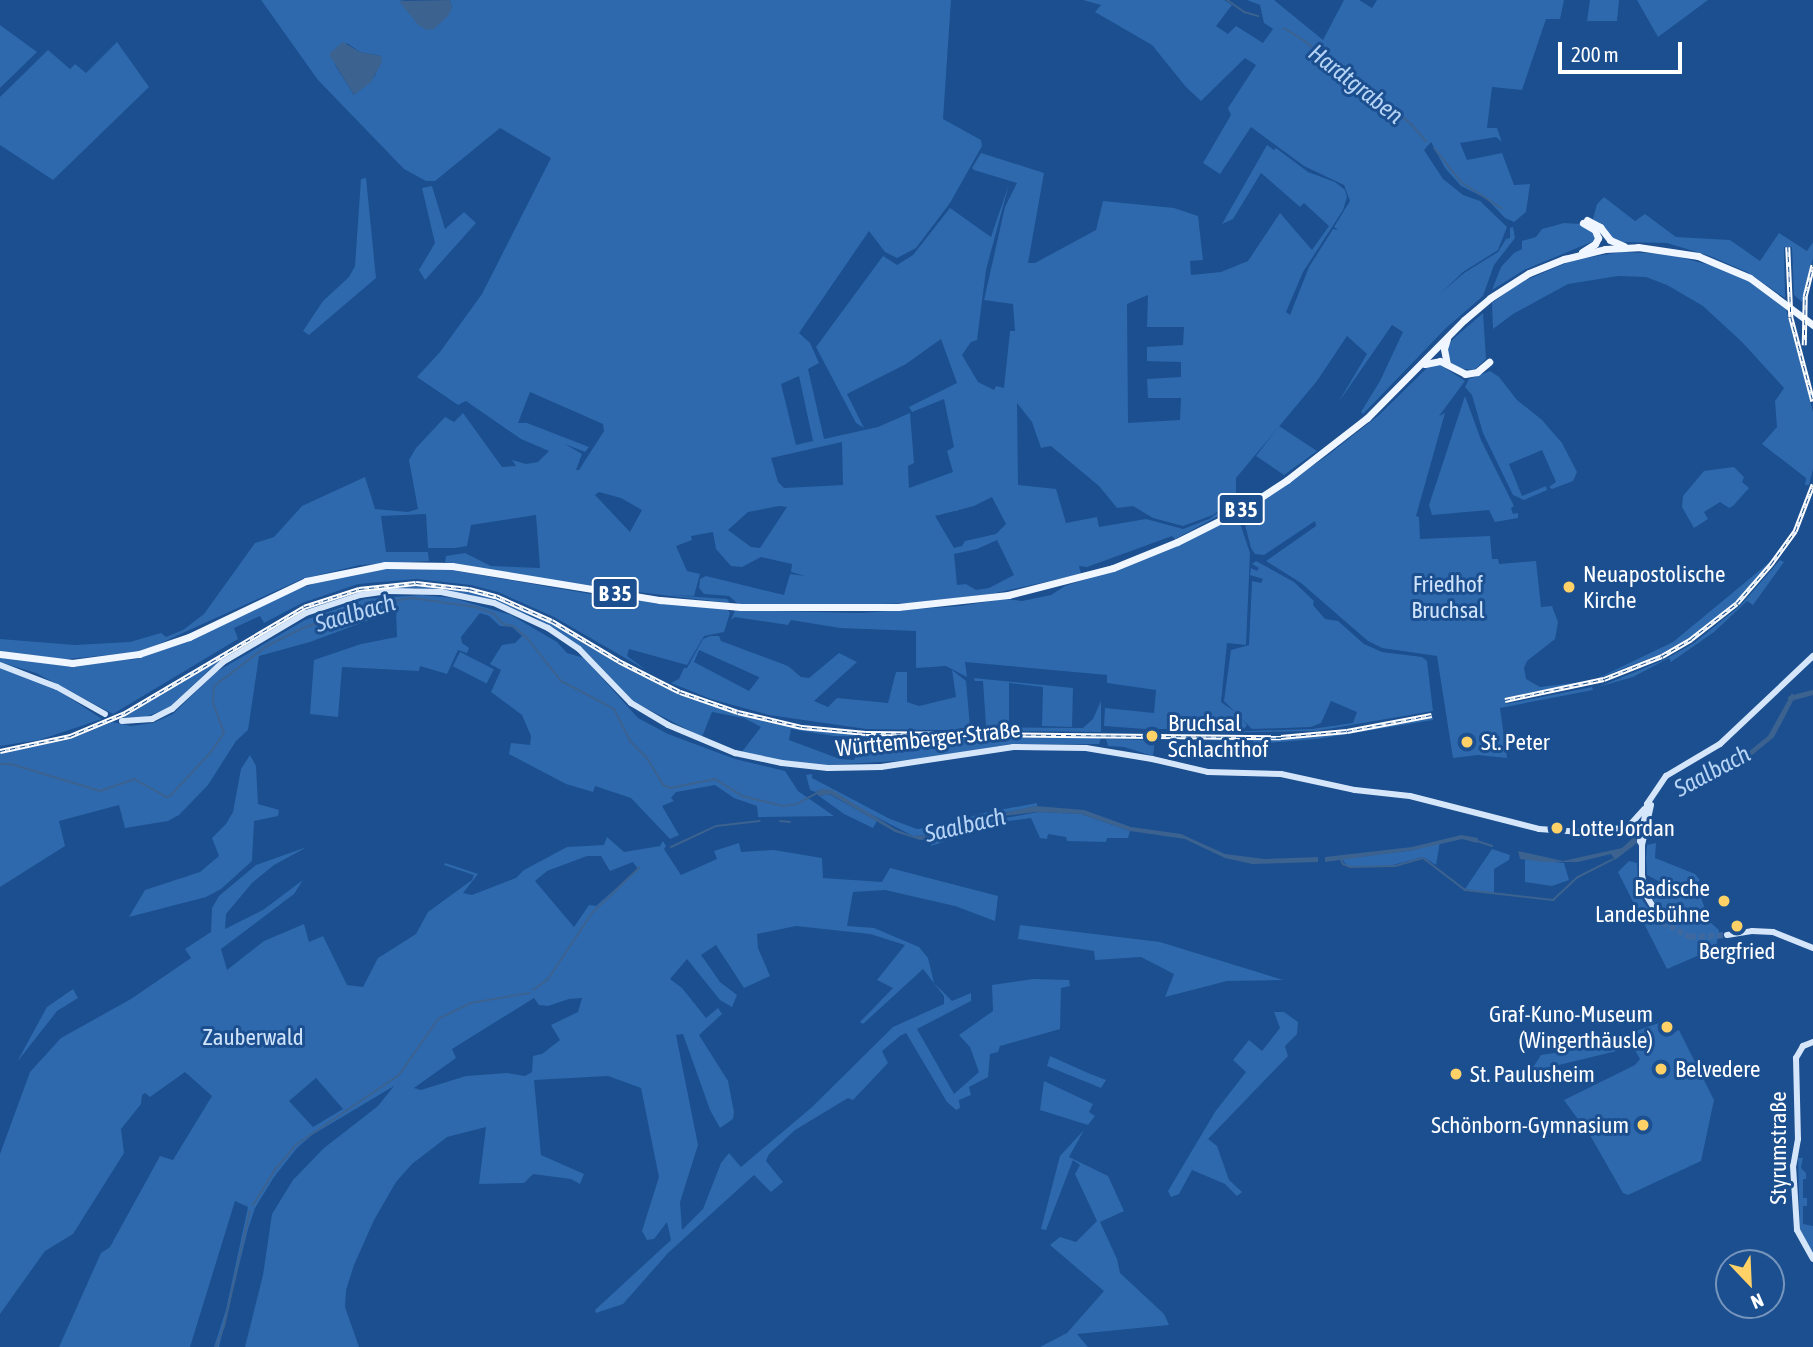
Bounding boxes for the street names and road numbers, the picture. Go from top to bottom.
road number: B 35 [1216,491,1266,526]
road number: B 35 [590,576,640,610]
street label: Württemberger Straße [834,716,1022,762]
street label: Styrumstraße [1764,1091,1792,1205]

